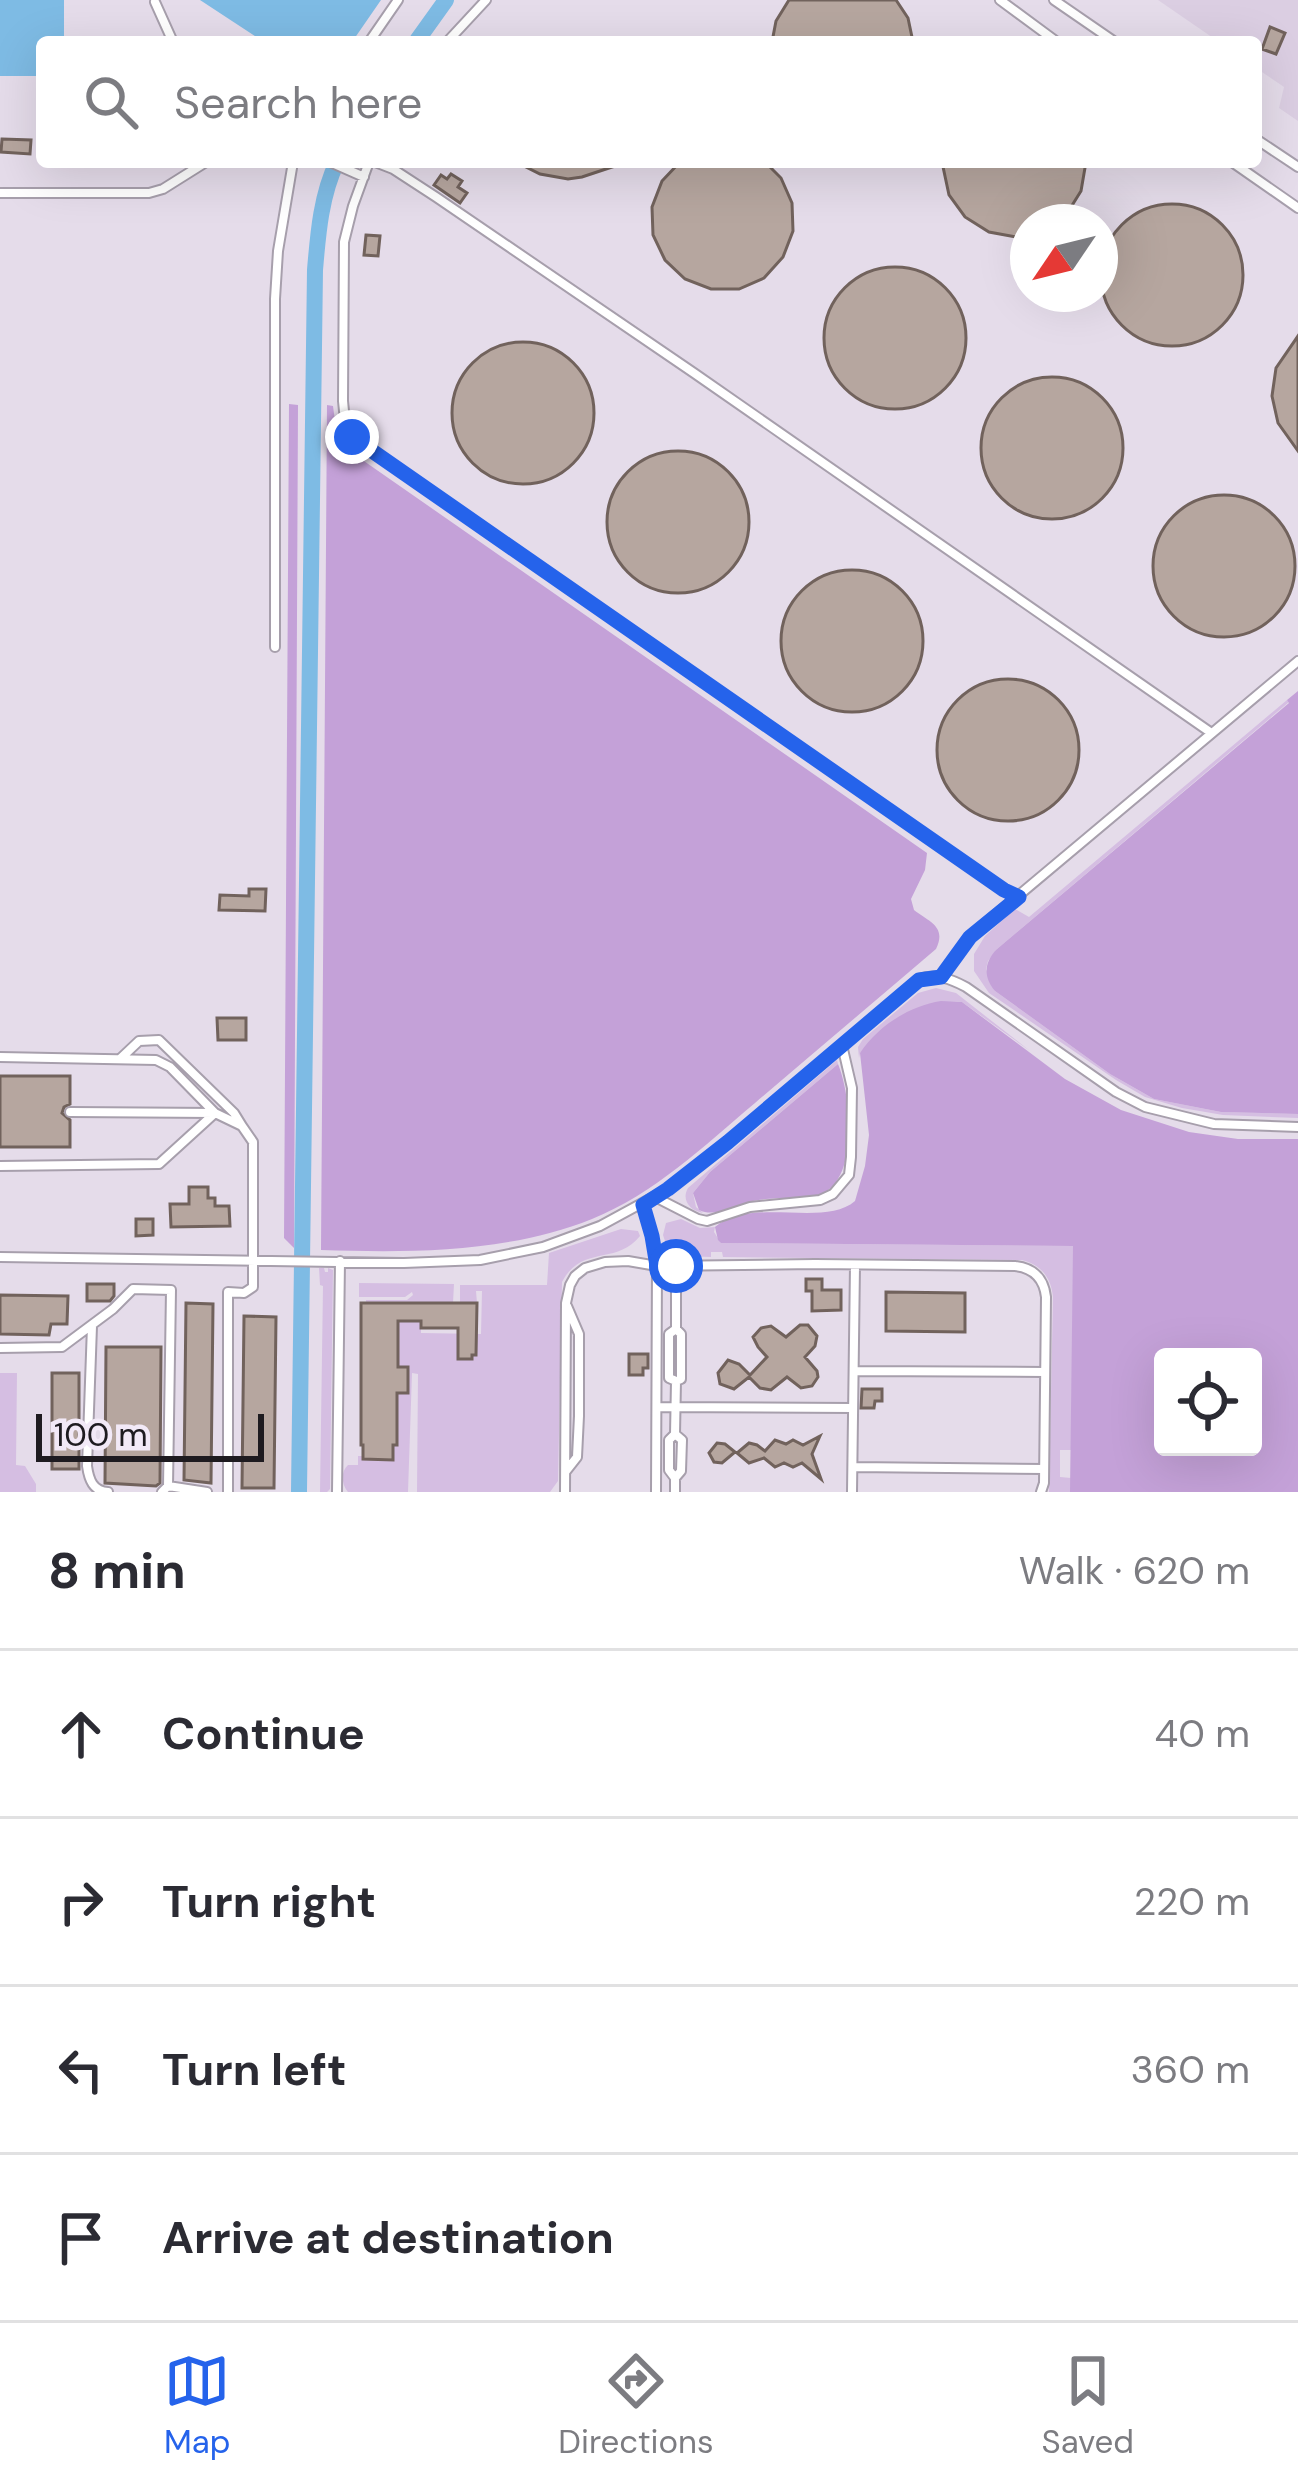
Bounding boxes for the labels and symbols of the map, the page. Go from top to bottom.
north arrow [1010,204,1118,312]
route end [325,410,379,464]
route start [649,1239,703,1293]
scale bar [36,1408,264,1461]

